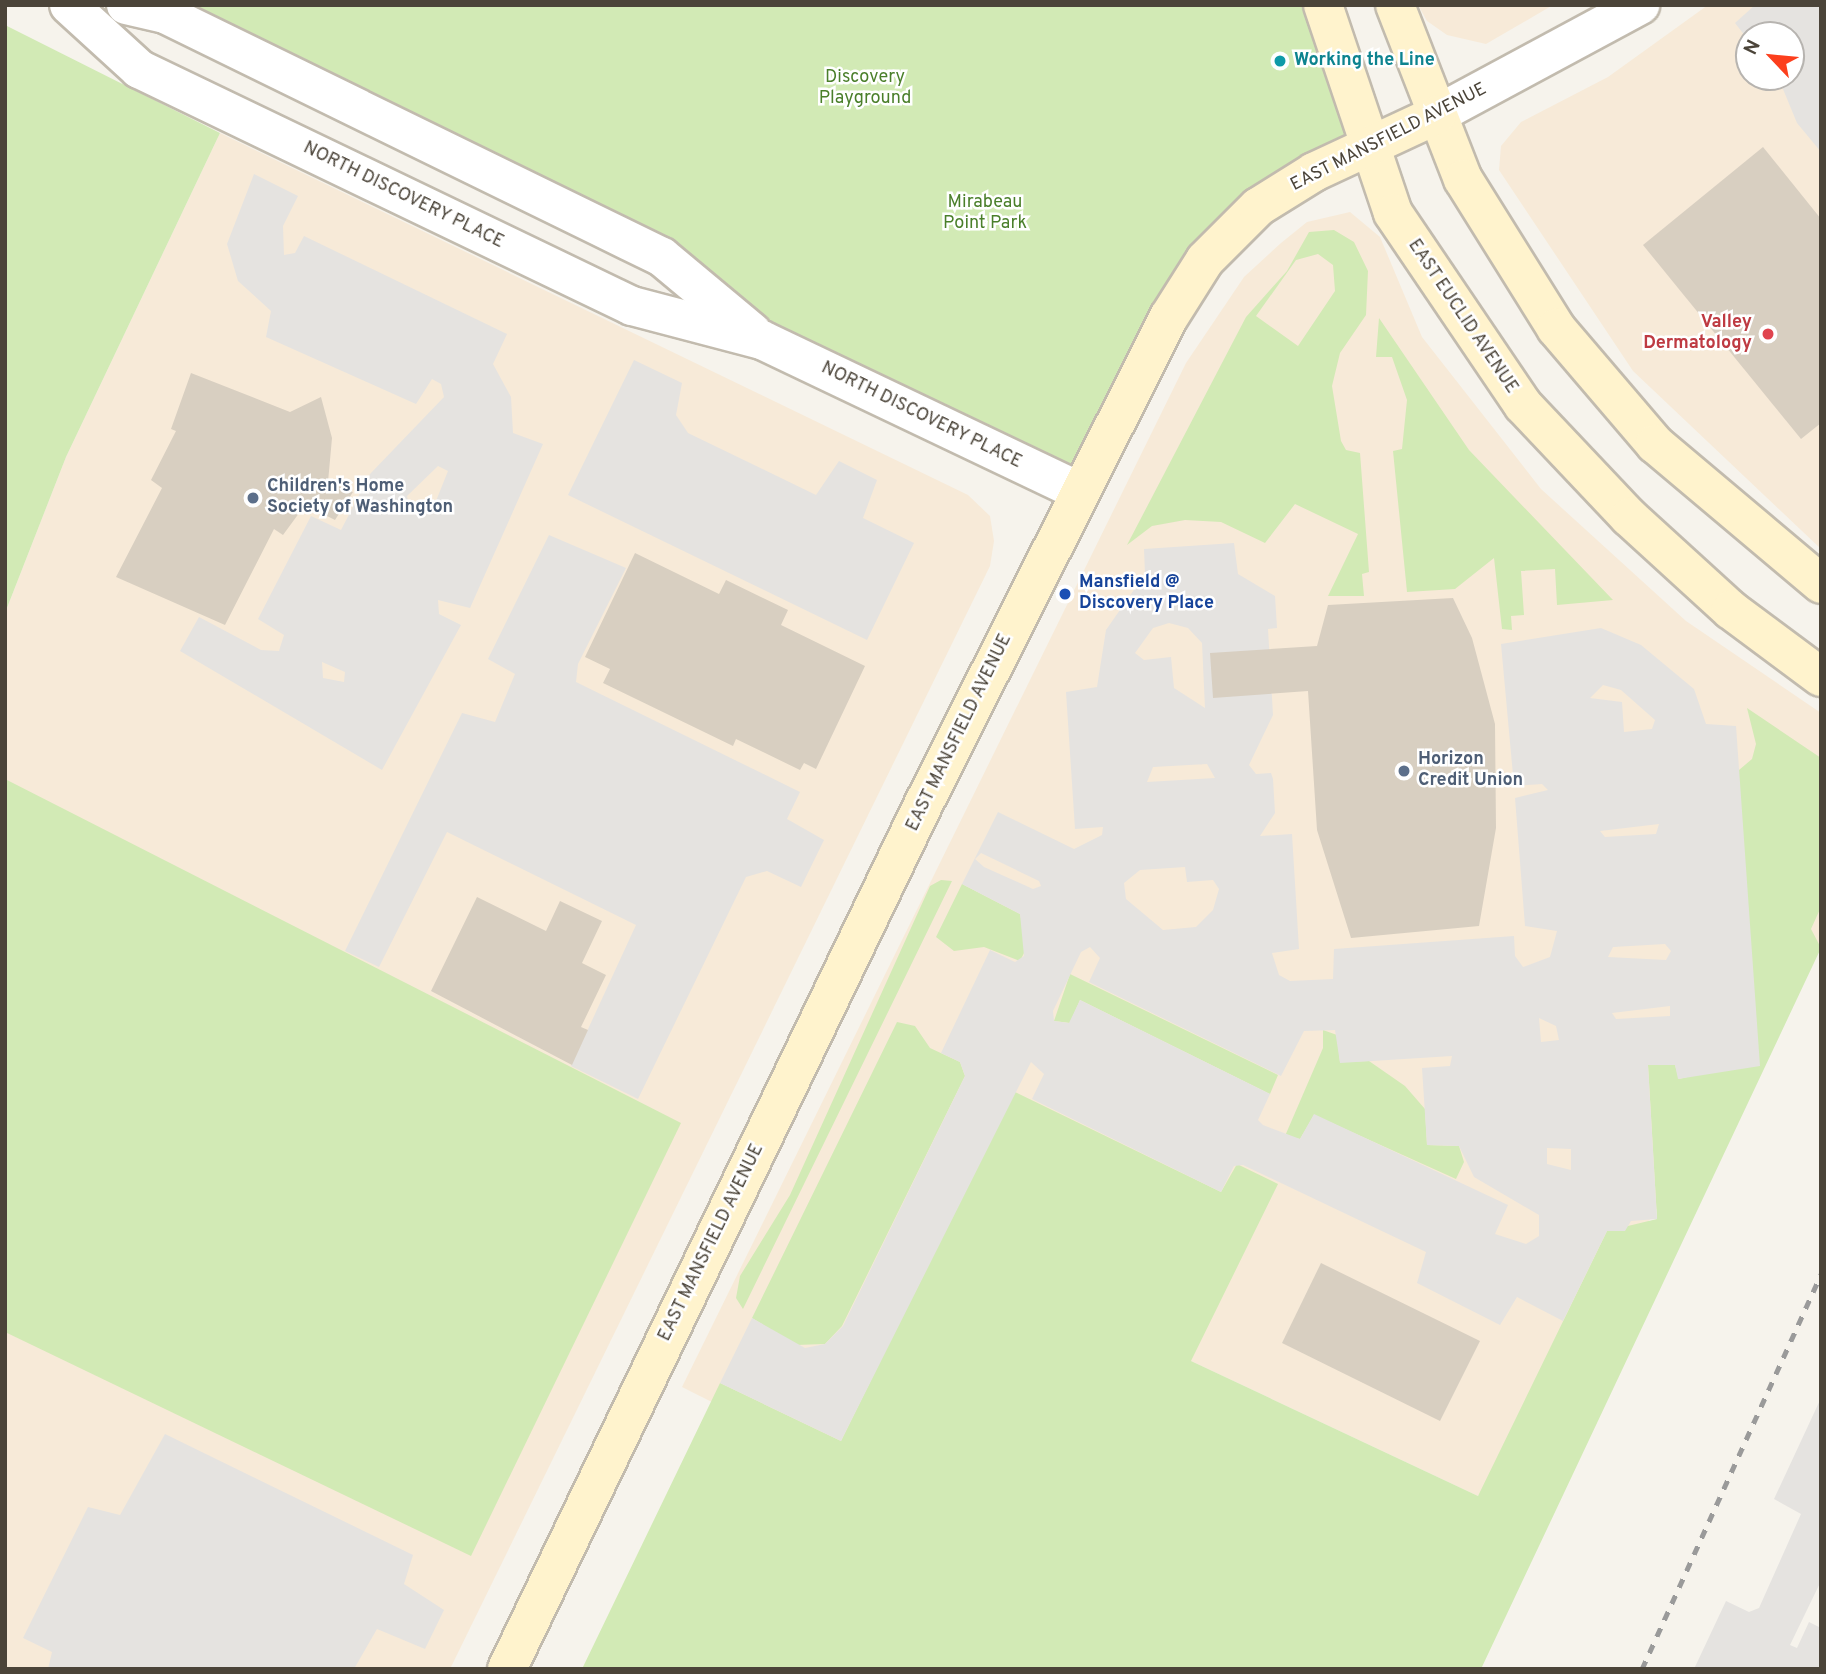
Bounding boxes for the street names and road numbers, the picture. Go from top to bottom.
street label: EAST MANSFIELD AVENUE [1287,79,1491,197]
street label: NORTH DISCOVERY PLACE [299,138,507,254]
street label: EAST EUCLID AVENUE [1402,235,1522,399]
street label: NORTH DISCOVERY PLACE [817,358,1025,474]
street label: EAST MANSFIELD AVENUE [902,630,1018,836]
street label: EAST MANSFIELD AVENUE [654,1140,770,1346]

